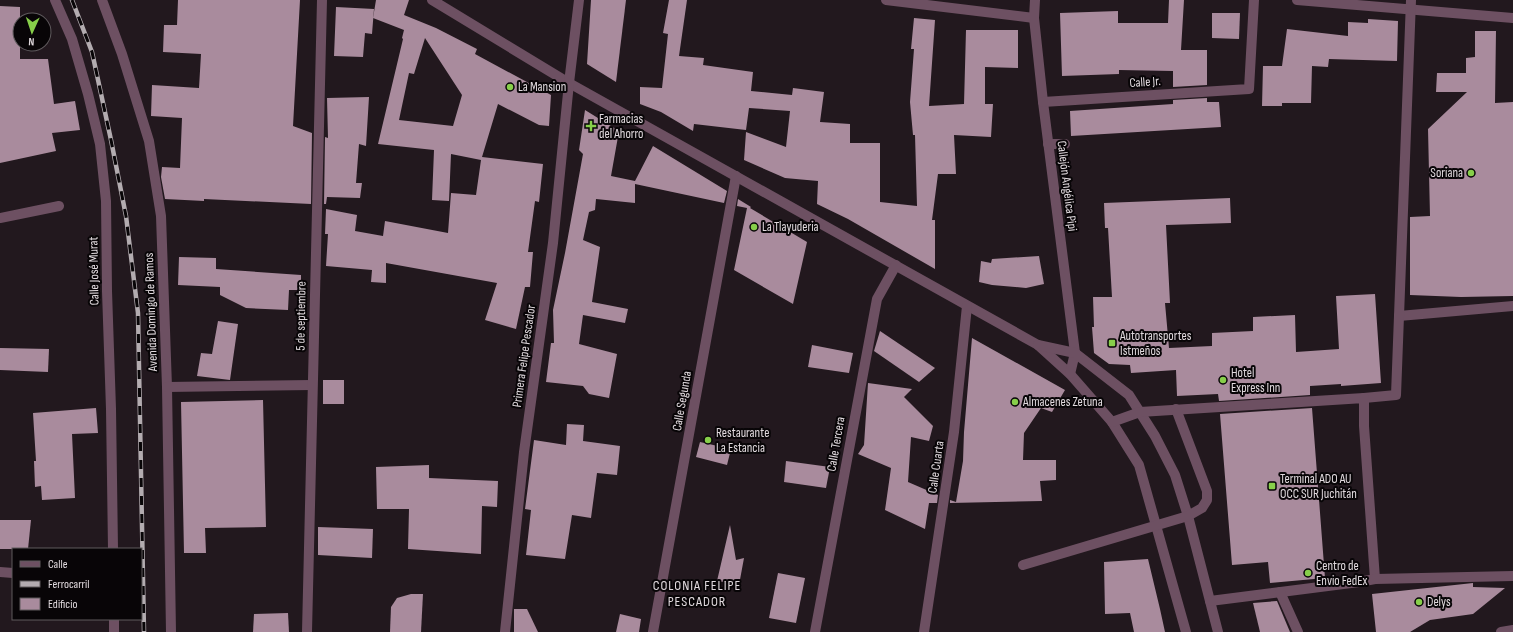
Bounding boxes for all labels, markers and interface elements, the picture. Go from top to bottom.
north arrow [12,12,52,52]
text: N [28,35,35,48]
street label: Calle Jr. [1129,73,1161,91]
place label: La Mansion [518,79,566,95]
marker: La Mansion [505,82,515,92]
place label: Farmacias del Ahorro [599,111,643,142]
marker: Farmacias del Ahorro [586,121,596,131]
street label: Callejón Angélica Pipi [1054,140,1080,232]
place label: Soriana [1430,165,1463,181]
marker: Soriana [1466,168,1476,178]
place label: La Tlayuderia [762,219,819,235]
marker: La Tlayuderia [749,222,759,232]
street label: Calle José Murat [85,236,103,306]
street label: Avenida Domingo de Ramos [141,252,161,373]
street label: 5 de septiembre [292,281,310,351]
street label: Primera Felipe Pescador [509,303,539,408]
place label: Autotransportes Istmeños [1119,328,1192,359]
marker: Autotransportes Istmeños [1107,338,1117,348]
place label: Hotel Express Inn [1231,365,1280,396]
street label: Calle Segunda [669,370,695,432]
marker: Hotel Express Inn [1218,375,1228,385]
place label: Almacenes Zetuna [1022,394,1103,410]
marker: Almacenes Zetuna [1010,397,1020,407]
street label: Calle Tercera [823,415,849,473]
place label: Restaurante La Estancia [716,425,769,456]
marker: Restaurante La Estancia [703,435,713,445]
street label: Calle Cuarta [924,440,948,494]
place label: Terminal ADO AU OCC SUR Juchitán [1280,471,1357,502]
marker: Terminal ADO AU OCC SUR Juchitán [1267,481,1277,491]
legend [12,548,142,620]
text: Calle [48,557,68,572]
place label: Centro de Envio FedEx [1316,558,1368,589]
marker: Centro de Envio FedEx [1303,568,1313,578]
text: Ferrocarril [48,577,90,592]
district label: COLONIA FELIPE PESCADOR [653,577,741,610]
place label: Delys [1427,594,1451,610]
text: Edificio [48,597,77,612]
marker: Delys [1414,597,1424,607]

